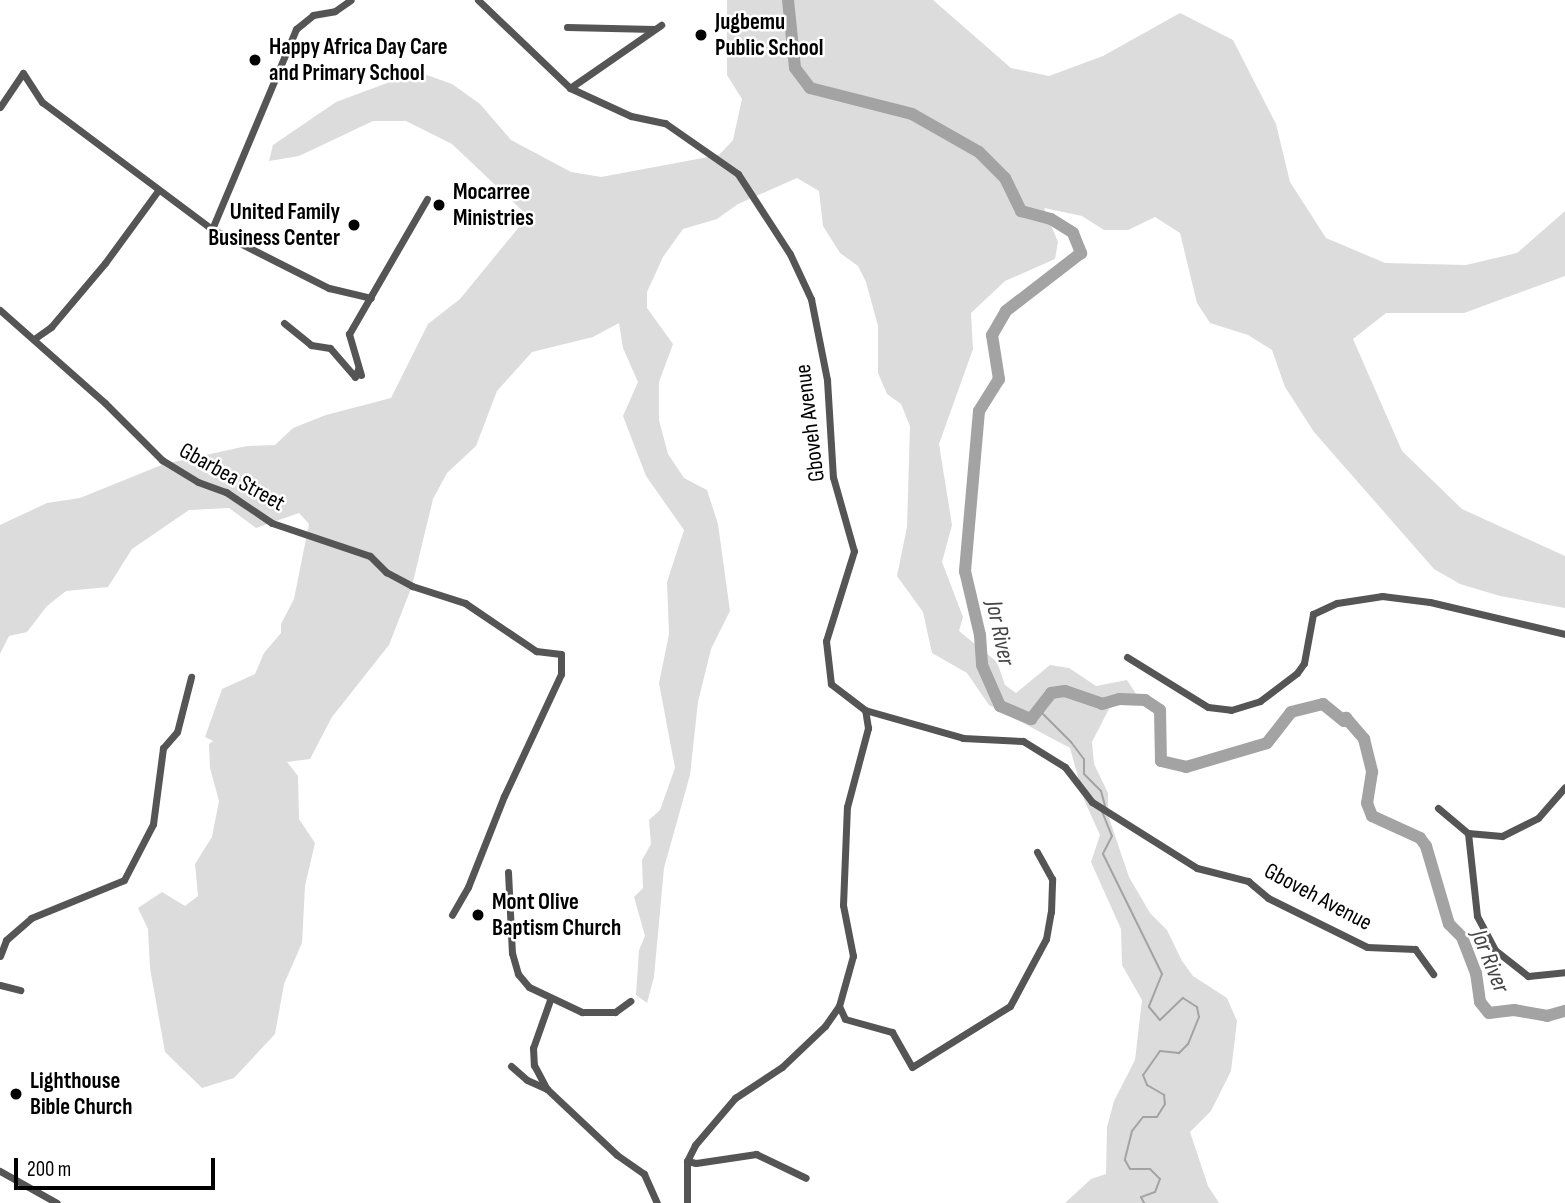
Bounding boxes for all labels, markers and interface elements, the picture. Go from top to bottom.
place label: Jugbemu Public School [715,8,823,62]
marker: Jugbemu Public School [693,27,709,43]
place label: Happy Africa Day Care and Primary School [269,33,448,87]
marker: Happy Africa Day Care and Primary School [247,52,263,68]
place label: Mocarree Ministries [453,178,534,232]
marker: Mocarree Ministries [431,197,447,213]
place label: United Family Business Center [208,198,340,252]
marker: United Family Business Center [346,217,362,233]
street label: Gboveh Avenue [789,363,831,483]
street label: Gbarbea Street [174,437,290,517]
water label: Jor River [979,598,1021,668]
street label: Gboveh Avenue [1259,857,1377,937]
place label: Mont Olive Baptism Church [492,888,621,942]
marker: Mont Olive Baptism Church [470,907,486,923]
water label: Jor River [1464,925,1516,997]
place label: Lighthouse Bible Church [30,1067,133,1121]
marker: Lighthouse Bible Church [8,1086,24,1102]
scale bar [18,1144,219,1188]
text: 200 m [27,1157,71,1182]

